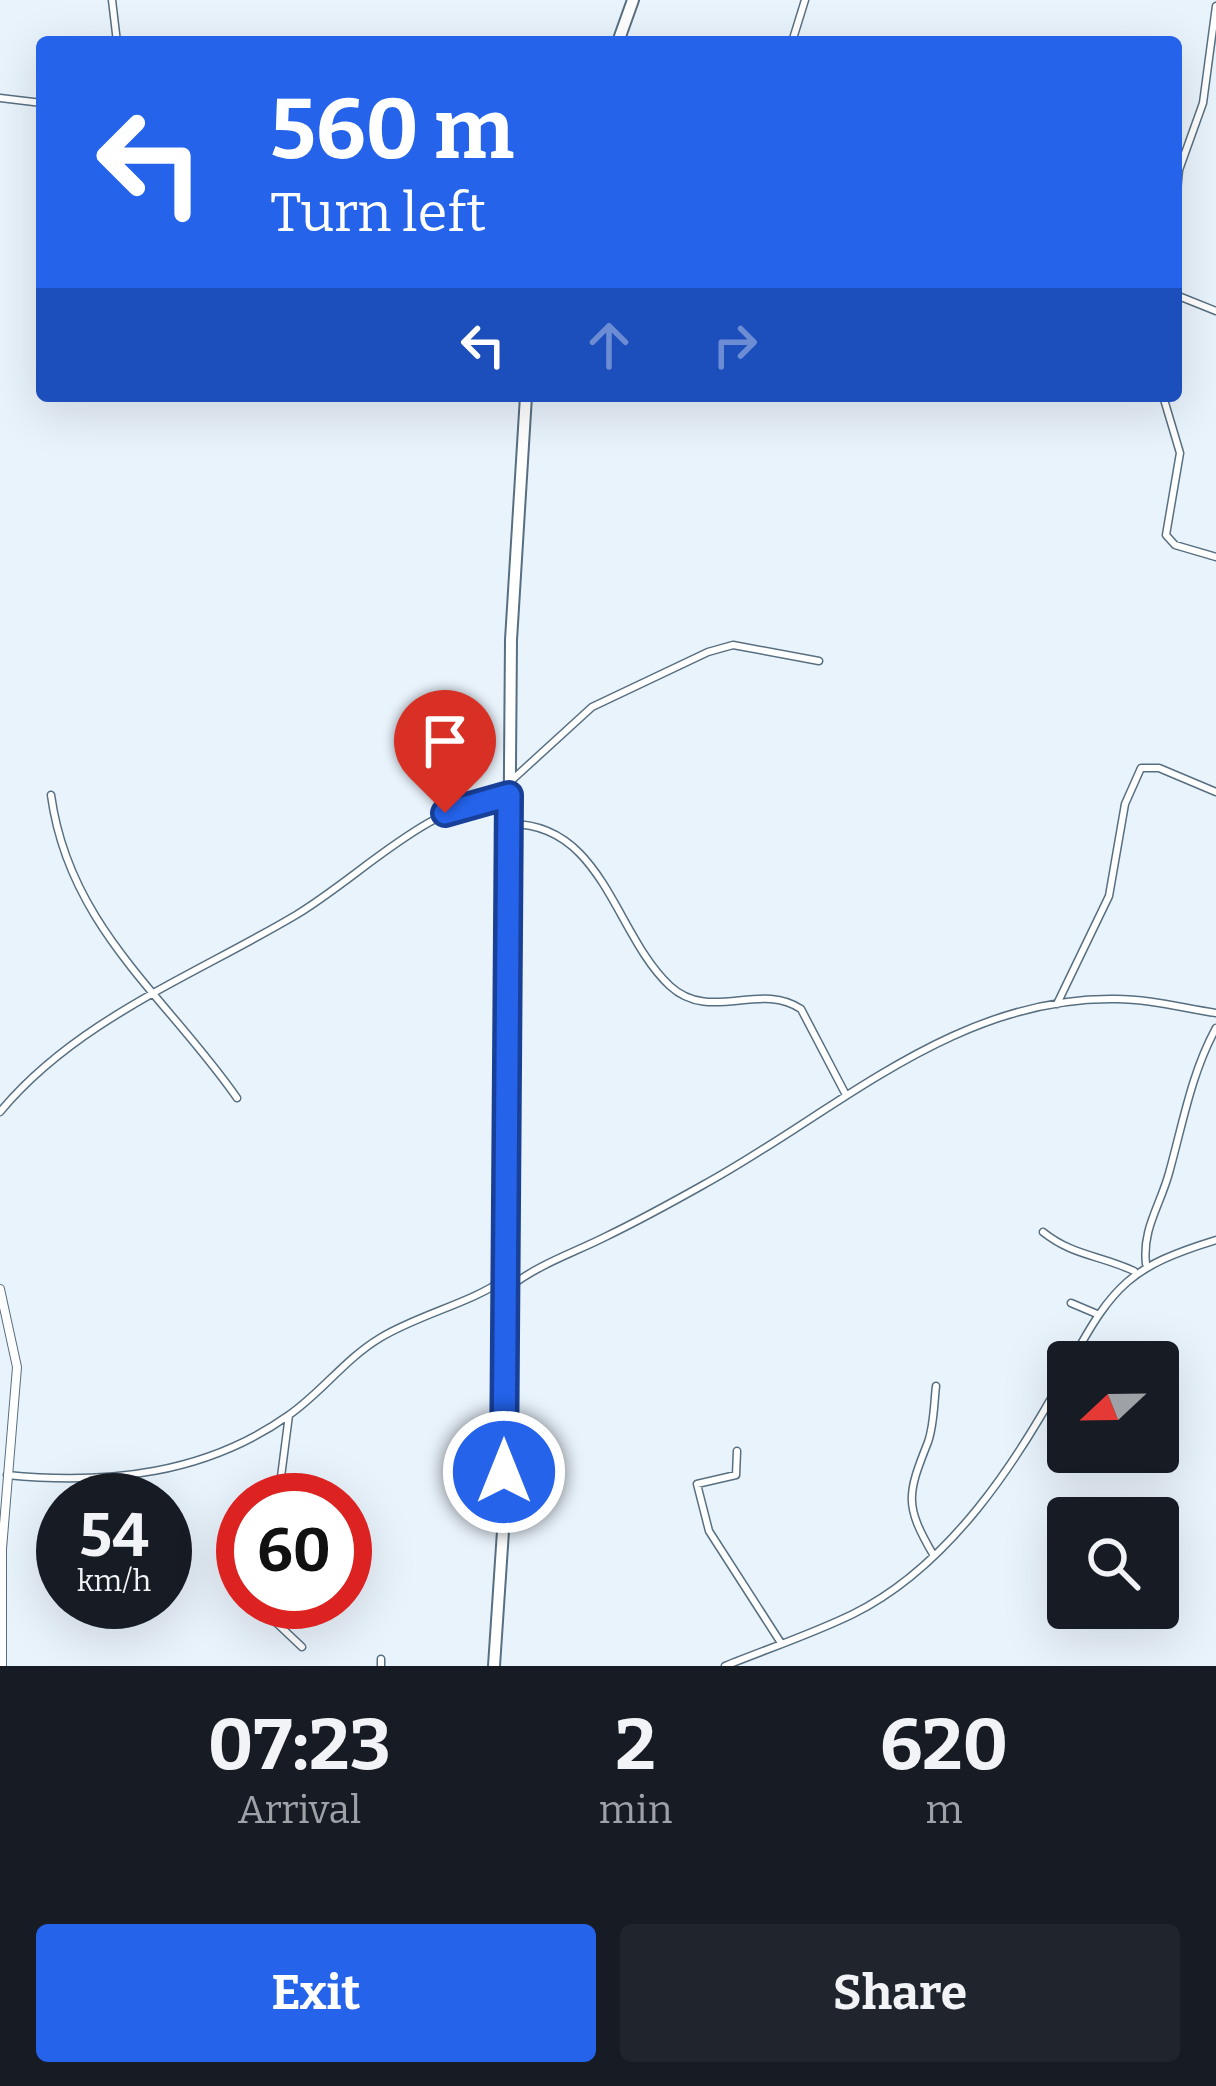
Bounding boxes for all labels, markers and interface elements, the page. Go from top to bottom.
text: 560 m [270,79,514,180]
icon: left [72,84,228,240]
text: Turn left [270,181,486,245]
icon: left [450,312,516,378]
icon: ahead [576,312,642,378]
icon: right [702,312,768,378]
pin [394,690,496,813]
icon: arrive [412,708,478,774]
north arrow [1047,1341,1179,1473]
map controls [1047,1341,1179,1629]
position arrow [441,1409,567,1535]
speed limit sign: 60 [216,1473,372,1629]
button: search [1047,1497,1179,1629]
text: 54 [79,1500,149,1572]
text: km/h [77,1563,151,1599]
text: 07:23 [208,1702,391,1788]
text: 2 [615,1702,656,1788]
text: 620 [880,1702,1008,1788]
text: Arrival [238,1787,361,1833]
text: min [599,1787,672,1833]
text: m [926,1787,963,1833]
button: Exit [36,1924,596,2062]
button: Share [620,1924,1180,2062]

